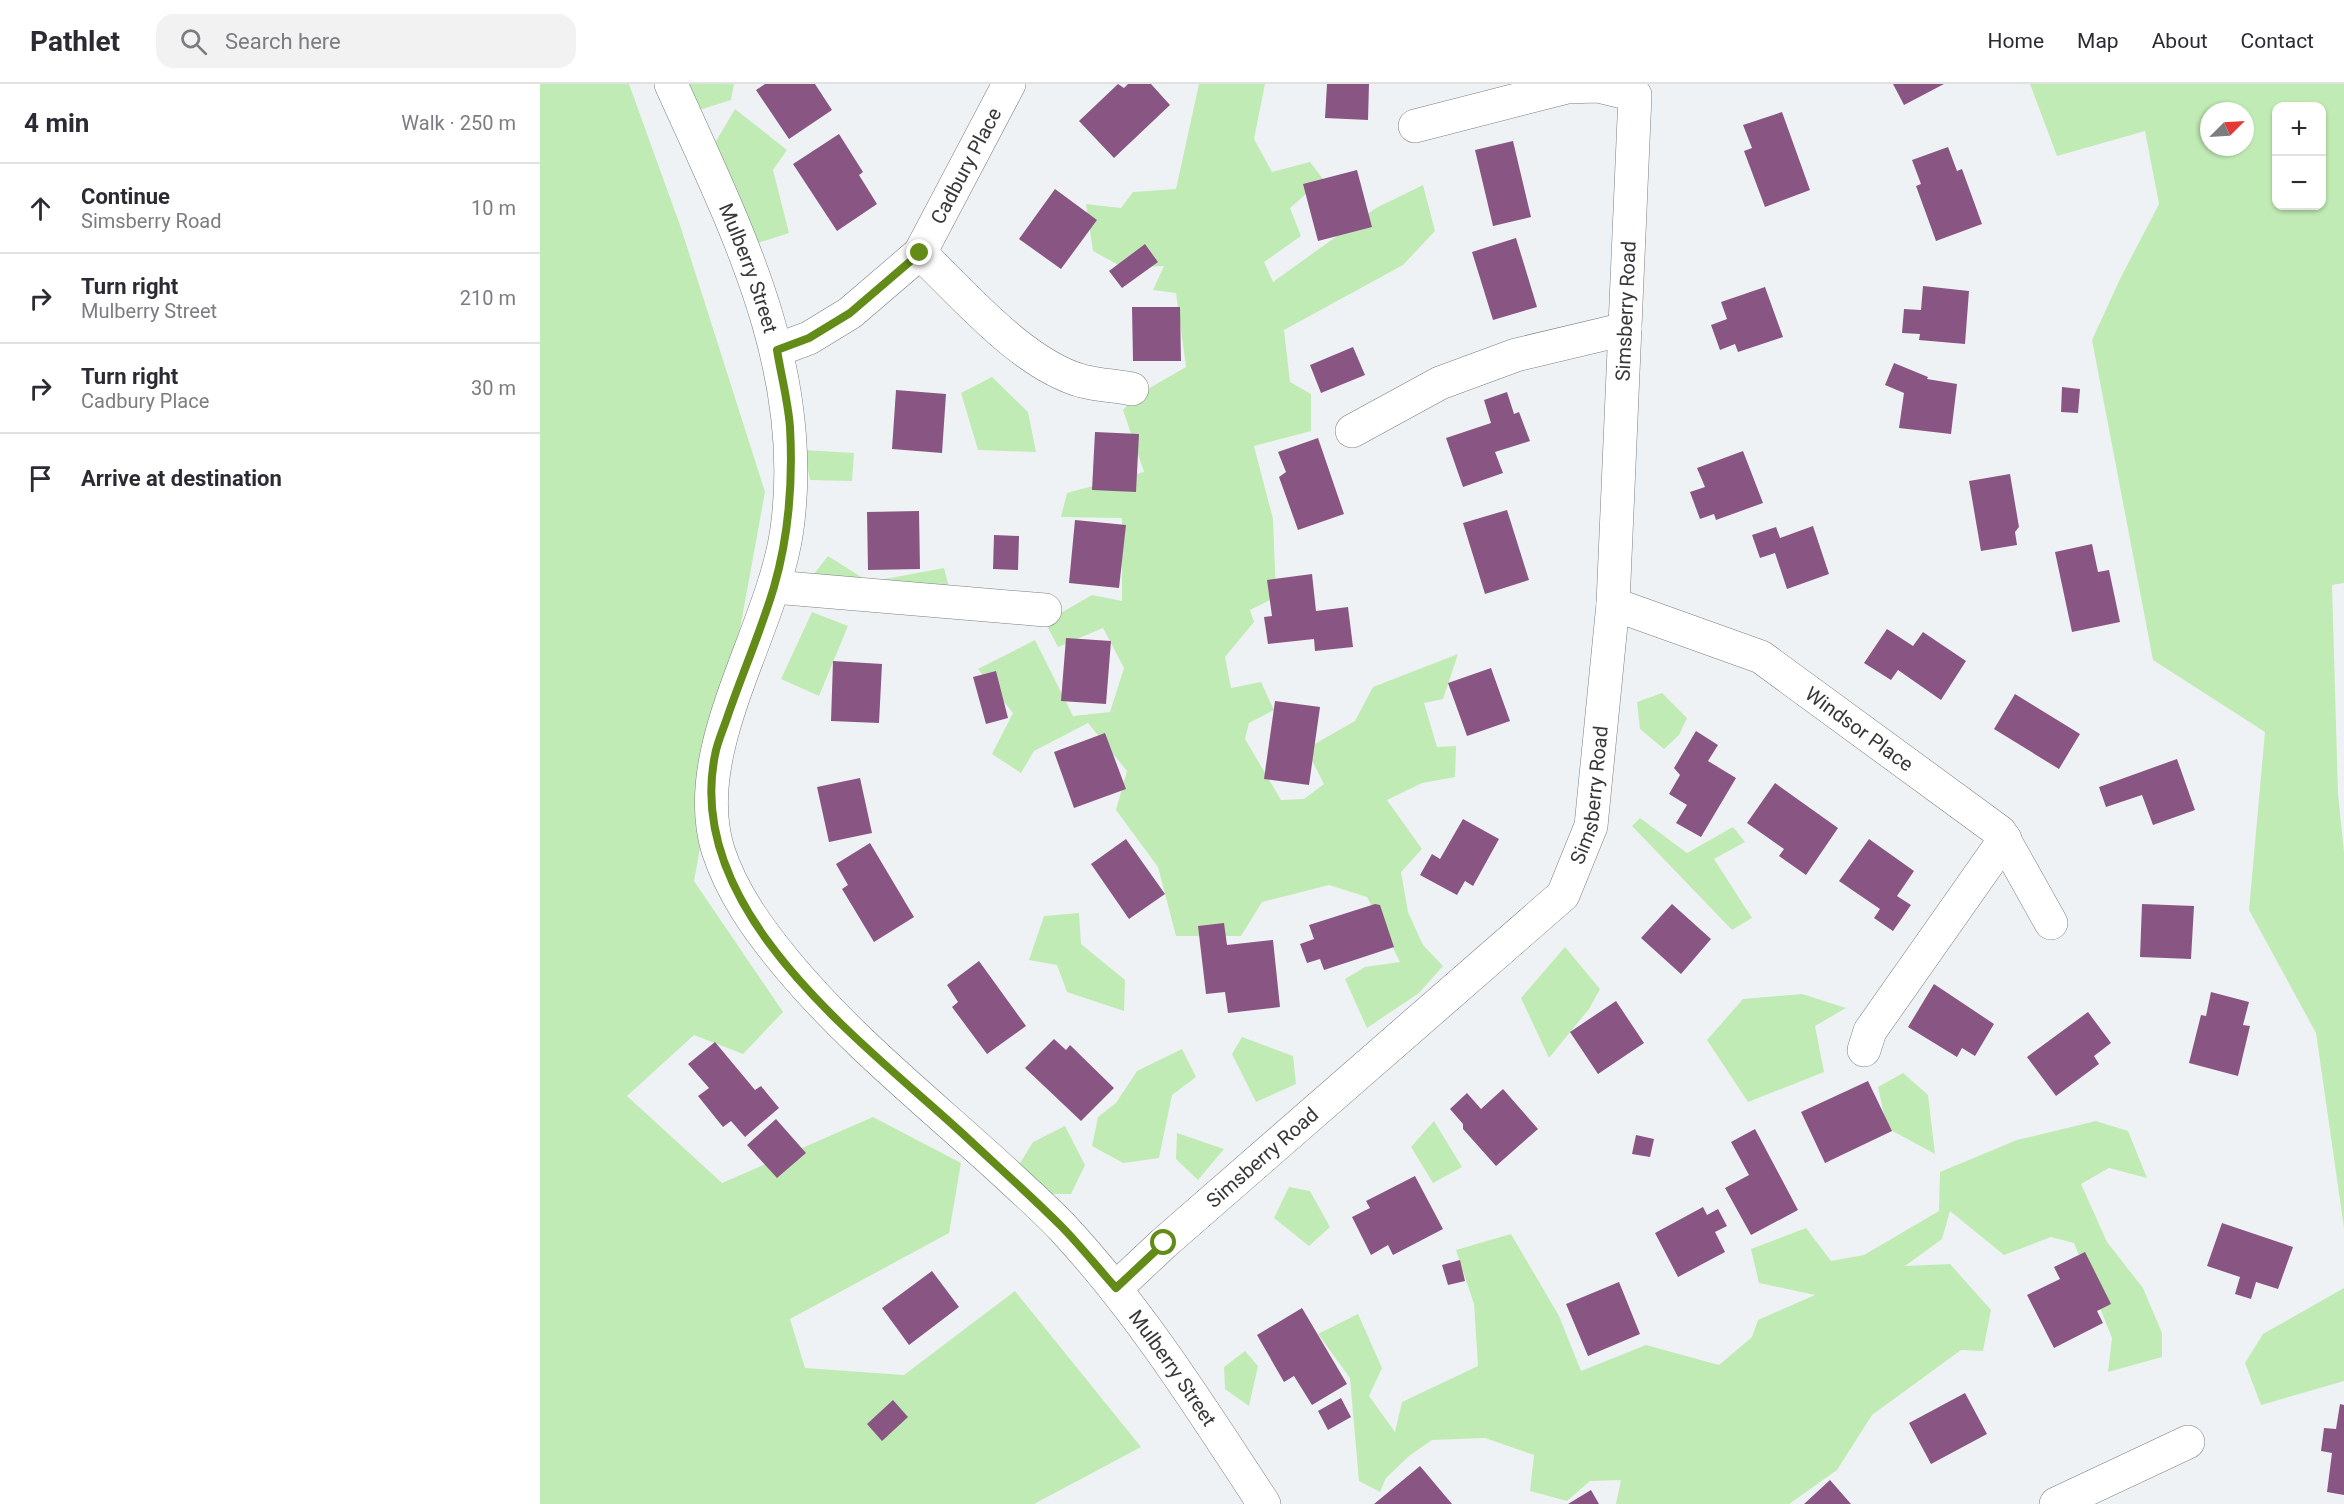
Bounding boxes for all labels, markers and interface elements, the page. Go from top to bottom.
search box [156,14,576,68]
text: Pathlet [30,25,120,58]
icon: search [177,25,210,58]
text: Search here [225,29,341,54]
text: Home [1988,29,2044,53]
text: Map [2077,29,2119,53]
text: About [2152,29,2208,53]
text: Contact [2241,29,2314,53]
north arrow [2200,102,2254,156]
map controls [2272,102,2326,210]
button: + [2272,102,2326,156]
street label: Cadbury Place [925,103,1006,228]
text: 4 min [24,108,89,138]
text: Walk · 250 m [401,111,516,135]
button: − [2272,156,2326,210]
text: Continue [81,184,170,209]
icon: ahead [24,192,57,225]
text: 10 m [471,196,516,220]
street label: Mulberry Street [714,200,783,336]
text: Simsberry Road [81,209,221,233]
route end [906,239,932,265]
street label: Simsberry Road [1611,240,1641,382]
text: Turn right [81,274,178,299]
icon: right [24,282,57,315]
text: 210 m [460,286,516,310]
text: Mulberry Street [81,299,217,323]
text: Turn right [81,364,178,389]
icon: right [24,372,57,405]
text: 30 m [471,376,516,400]
text: Cadbury Place [81,389,209,413]
icon: arrive [24,462,57,495]
text: Arrive at destination [81,466,282,491]
street label: Windsor Place [1801,681,1918,776]
street label: Simsberry Road [1565,725,1613,868]
street label: Simsberry Road [1201,1102,1323,1213]
route start [1150,1229,1176,1255]
street label: Mulberry Street [1124,1305,1221,1430]

